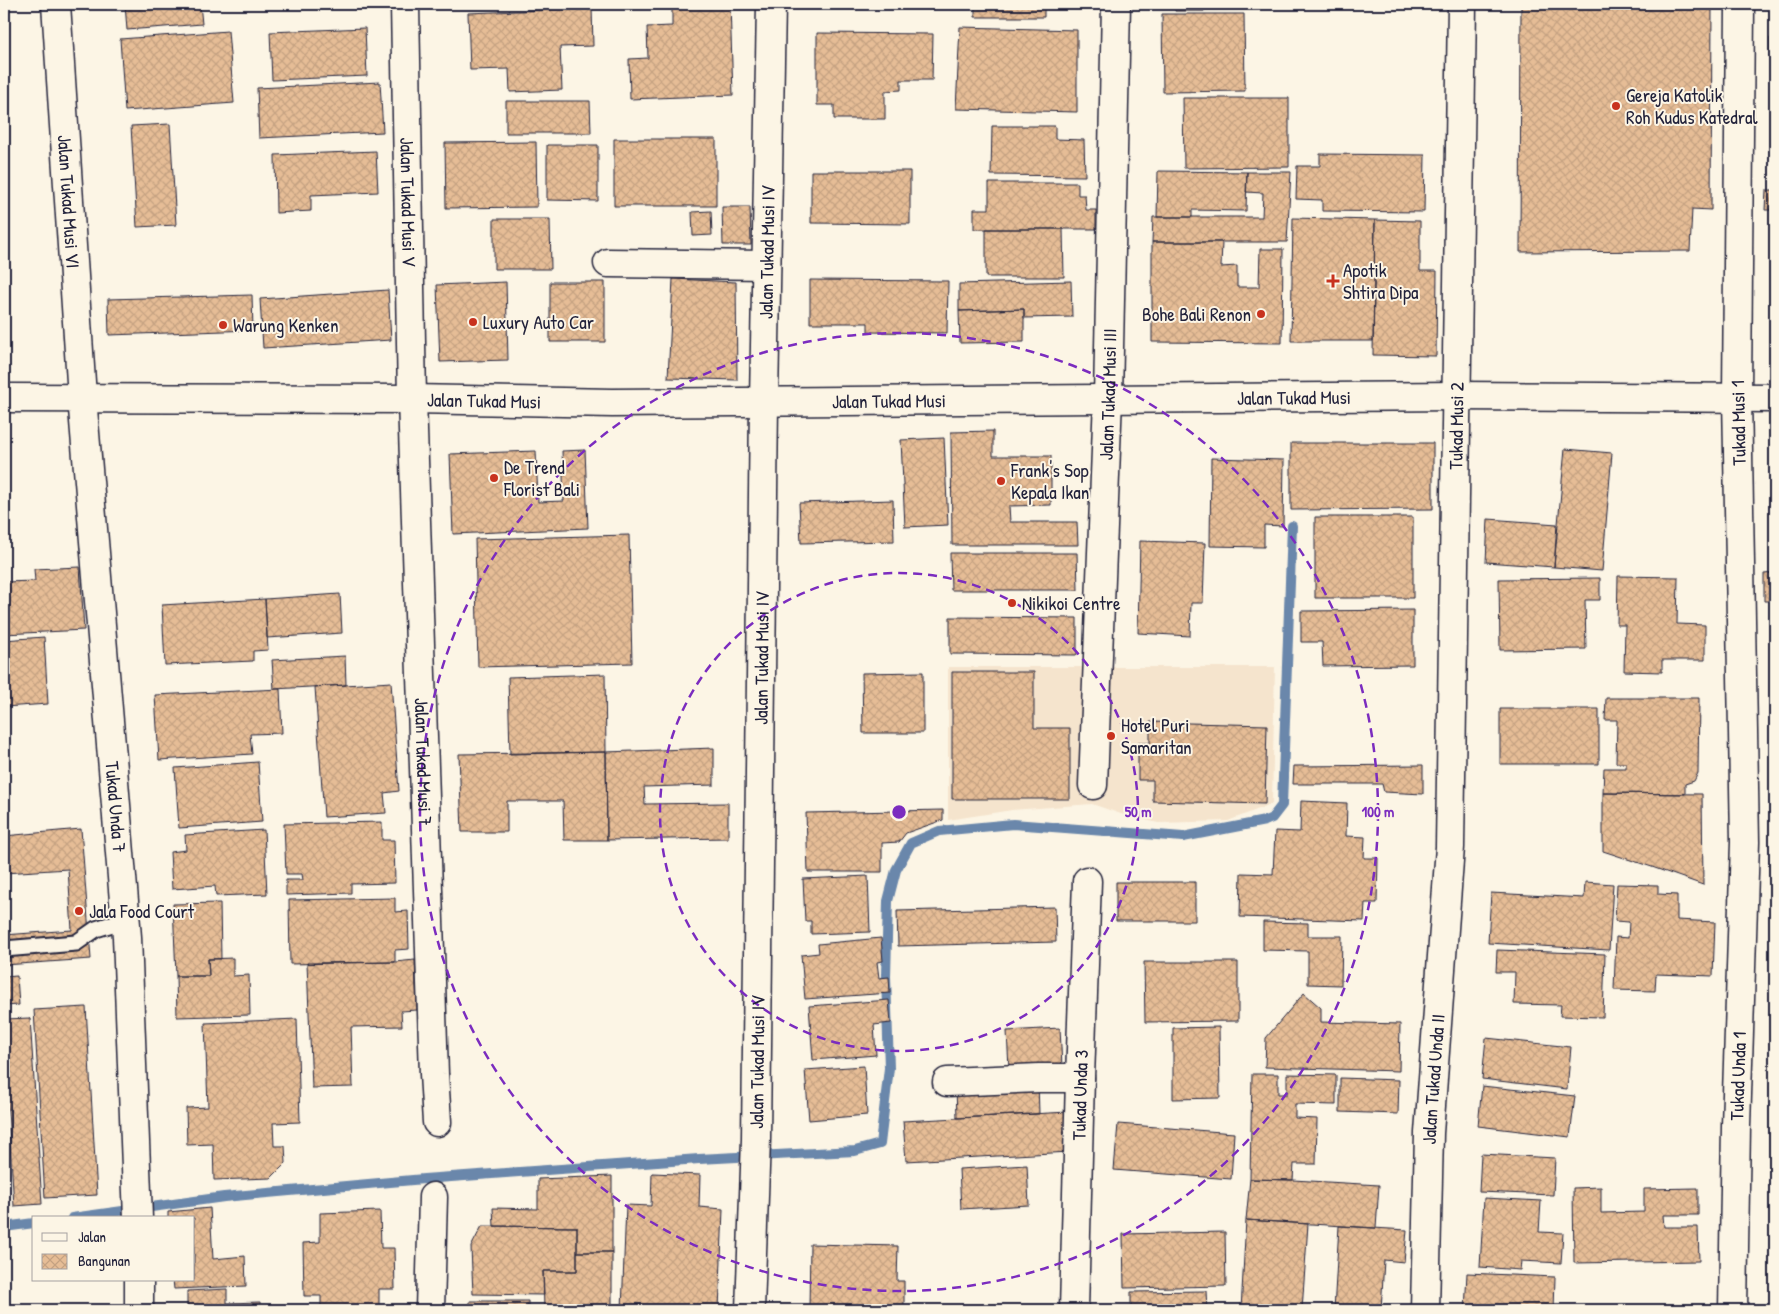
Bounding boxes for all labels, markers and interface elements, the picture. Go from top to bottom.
place label: Gereja Katolik Roh Kudus Katedral [1626,82,1759,130]
marker: Gereja Katolik Roh Kudus Katedral [1610,100,1622,112]
street label: Jalan Tukad Musi VI [52,134,86,269]
street label: Jalan Tukad Musi V [394,137,423,267]
street label: Jalan Tukad Musi IV [752,185,781,319]
place label: Apotik Shtira Dipa [1343,257,1419,305]
marker: Apotik Shtira Dipa [1327,275,1339,287]
place label: Bohe Bali Renon [1142,301,1251,327]
marker: Bohe Bali Renon [1255,308,1267,320]
place label: Luxury Auto Car [483,309,595,335]
place label: Warung Kenken [233,312,339,338]
marker: Luxury Auto Car [467,316,479,328]
marker: Warung Kenken [217,319,229,331]
street label: Jalan Tukad Musi III [1093,328,1122,461]
street label: Tukad Musi 1 [1724,380,1752,466]
street label: Tukad Musi 2 [1442,382,1470,470]
street label: Jalan Tukad Musi [1237,384,1351,411]
street label: Jalan Tukad Musi [427,386,541,415]
street label: Jalan Tukad Musi [832,387,946,414]
place label: De Trend Florist Bali [503,454,580,502]
place label: Frank's Sop Kepala Ikan [1010,457,1089,505]
marker: De Trend Florist Bali [488,472,500,484]
marker: Frank's Sop Kepala Ikan [995,475,1007,487]
place label: Nikikoi Centre [1022,590,1121,616]
street label: Jalan Tukad Musi IV [747,591,775,725]
marker: Nikikoi Centre [1006,597,1018,609]
street label: Jalan Tukad Musi 7 [409,697,439,826]
place label: Hotel Puri Samaritan [1121,712,1192,760]
marker: Hotel Puri Samaritan [1105,730,1117,742]
street label: Tukad Unda 7 [99,760,133,853]
text: 50 m [1125,801,1151,822]
text: 100 m [1362,801,1394,822]
centre of rings [890,803,908,821]
place label: Jala Food Court [89,898,195,924]
marker: Jala Food Court [73,905,85,917]
street label: Jalan Tukad Musi IV [743,995,771,1129]
street label: Jalan Tukad Unda II [1416,1013,1451,1145]
street label: Tukad Unda 1 [1723,1031,1752,1121]
street label: Tukad Unda 3 [1065,1049,1094,1141]
legend [32,1216,195,1282]
text: Jalan [78,1226,106,1247]
text: Bangunan [78,1250,131,1271]

